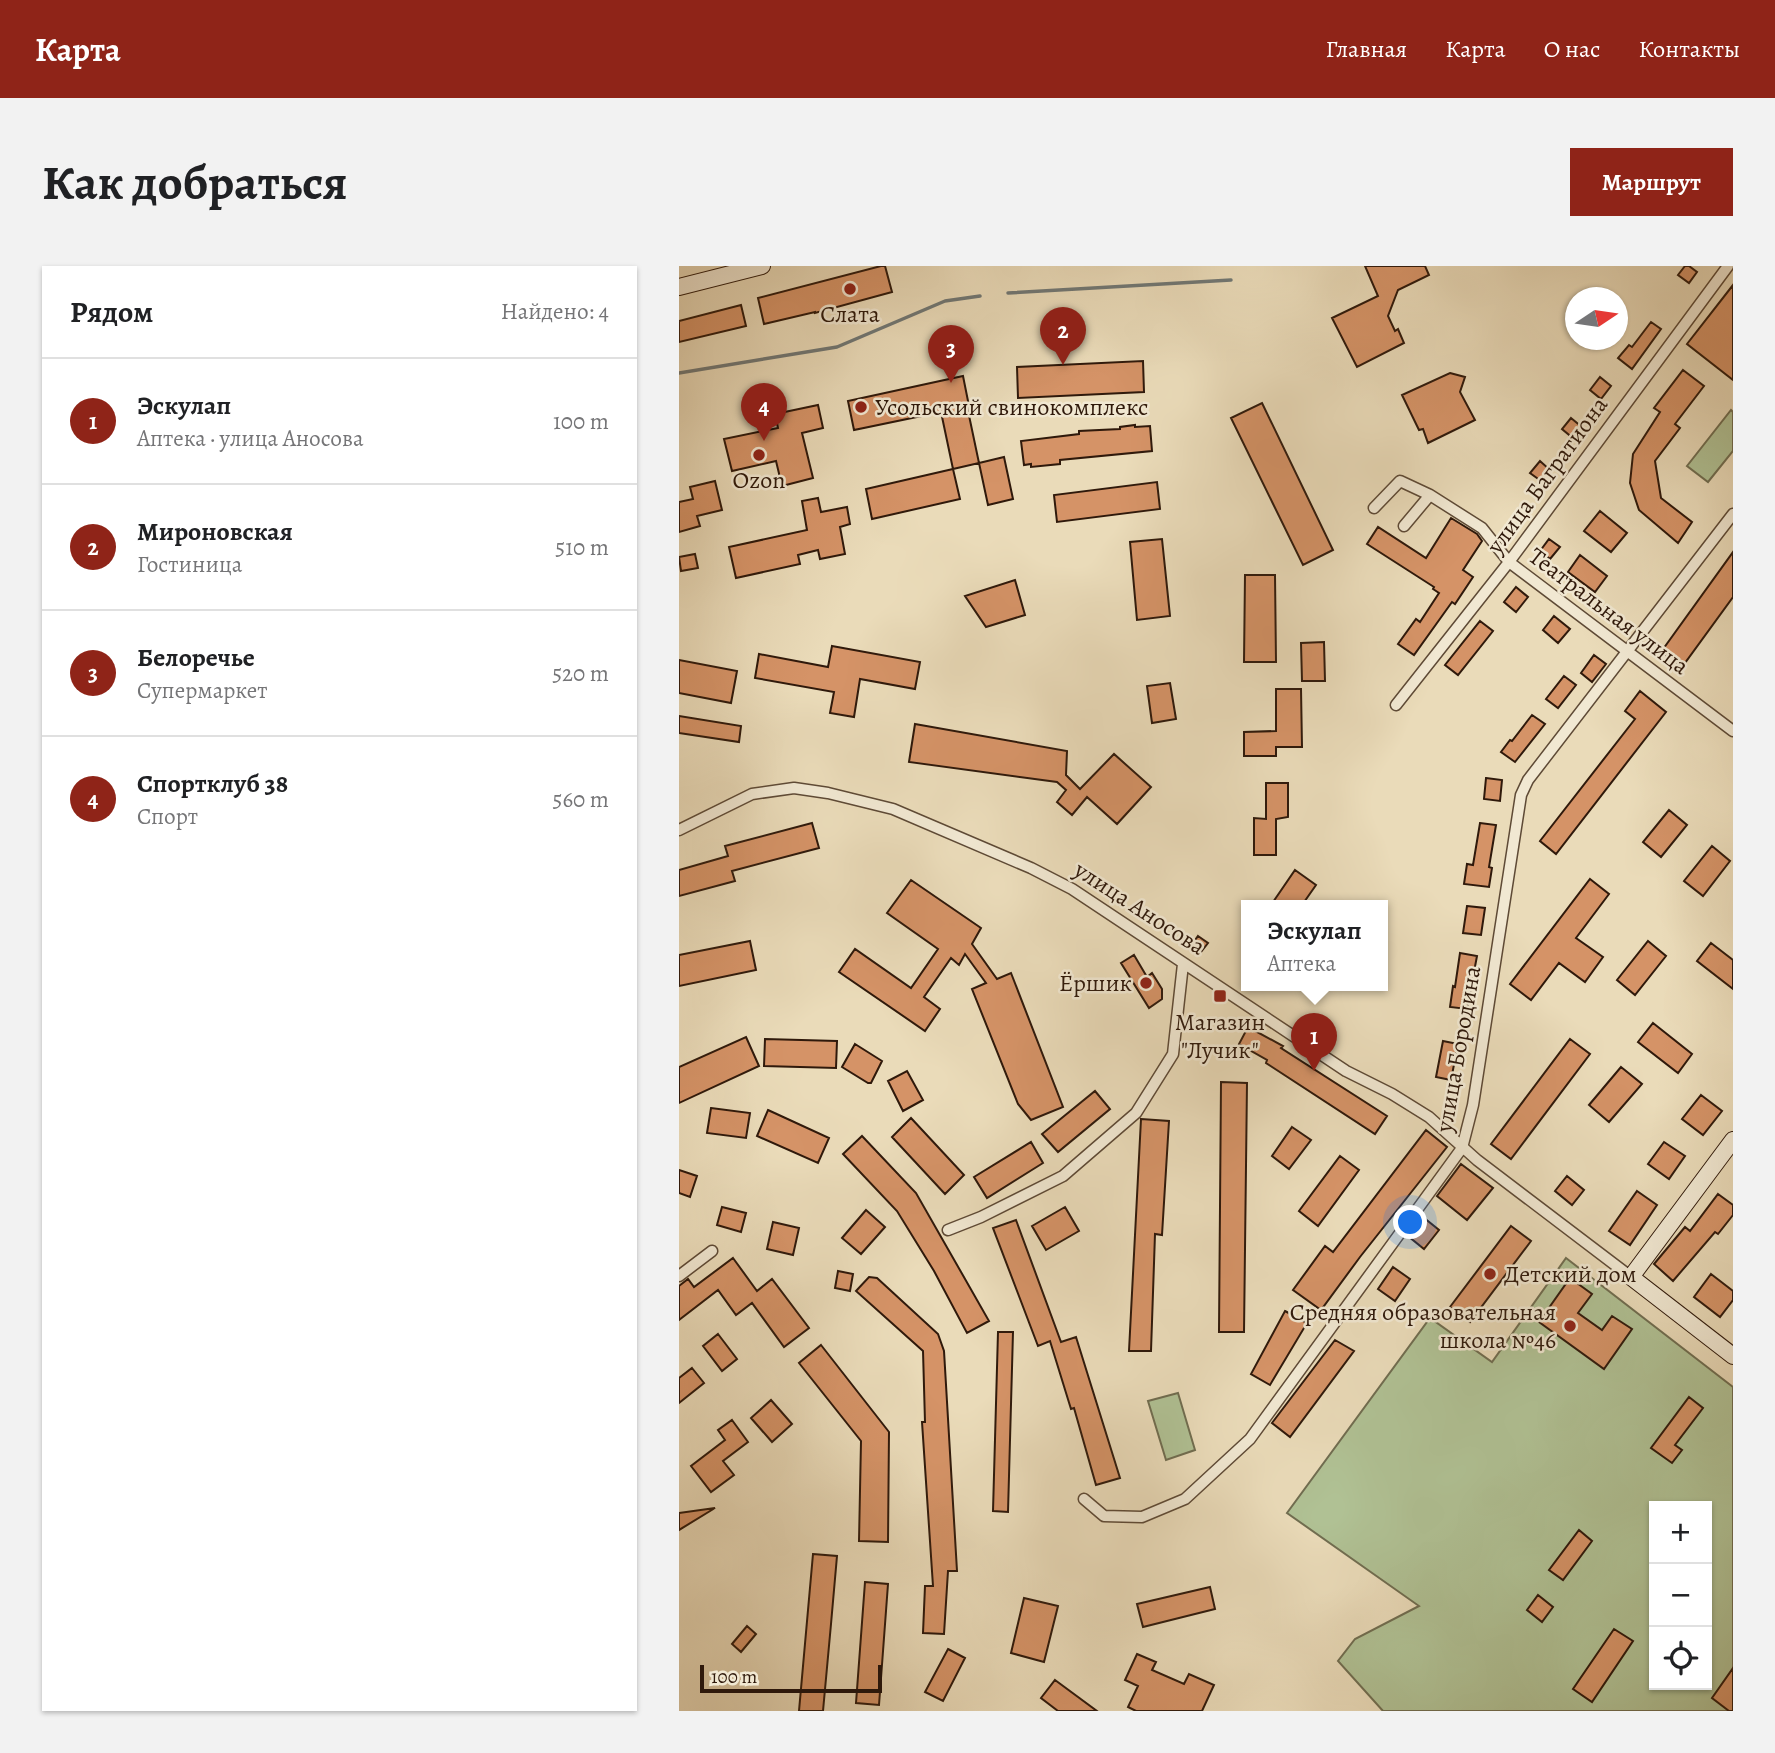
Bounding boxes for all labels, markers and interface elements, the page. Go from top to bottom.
text: Карта [35,27,121,72]
text: Главная [1326,33,1407,65]
text: Карта [1445,33,1506,65]
text: О нас [1544,33,1600,65]
text: Контакты [1638,33,1740,65]
button: Маршрут [1570,148,1733,216]
text: Как добраться [42,149,348,216]
marker: Слата [842,281,858,297]
north arrow [1565,287,1628,350]
text: Рядом [70,292,153,332]
text: Найдено: 4 [501,296,609,327]
place label: Слата [820,298,880,330]
pin: 2 [1040,307,1086,365]
pin: 3 [928,325,974,383]
pin: 4 [741,383,787,441]
text: Эскулап [137,388,231,423]
street label: улица Багратиона [1479,390,1615,561]
place label: Усольский свинокомплекс [875,391,1148,423]
marker: Усольский свинокомплекс [853,399,869,415]
text: 1 [89,406,97,437]
text: 100 m [553,406,609,437]
text: Аптека · улица Аносова [137,423,364,454]
marker: Ozon [751,447,767,463]
place label: Ozon [733,464,785,496]
text: Мироновская [137,514,293,549]
text: 2 [87,532,99,563]
text: 510 m [555,532,609,563]
street label: Театральная улица [1522,540,1696,682]
text: Гостиница [137,549,242,580]
text: Белоречье [137,640,255,675]
text: 3 [88,658,98,689]
text: 520 m [552,658,609,689]
text: Супермаркет [137,675,268,706]
text: Спортклуб 38 [137,766,288,801]
text: 4 [88,784,98,815]
text: 560 m [553,784,609,815]
text: Спорт [137,801,198,832]
street label: улица Аносова [1067,853,1212,962]
popup [1241,900,1388,991]
text: Эскулап [1267,913,1362,948]
text: Аптека [1267,948,1336,979]
street label: улица Бородина [1427,963,1488,1136]
place label: Ёршик [1059,967,1132,999]
marker: Ёршик [1138,975,1154,991]
marker: Магазин "Лучик" [1212,988,1228,1004]
place label: Магазин "Лучик" [1175,1006,1265,1066]
pin: 1 [1291,1013,1337,1071]
your location [1393,1205,1427,1239]
place label: Детский дом [1504,1258,1637,1290]
marker: Детский дом [1482,1266,1498,1282]
place label: Средняя образовательная школа №46 [1290,1296,1556,1356]
marker: Средняя образовательная школа №46 [1562,1318,1578,1334]
map controls [1649,1501,1712,1690]
button: + [1649,1501,1712,1564]
button: − [1649,1564,1712,1627]
button: locate [1649,1627,1712,1690]
scale bar [700,1662,882,1694]
text: 100 m [711,1664,757,1690]

